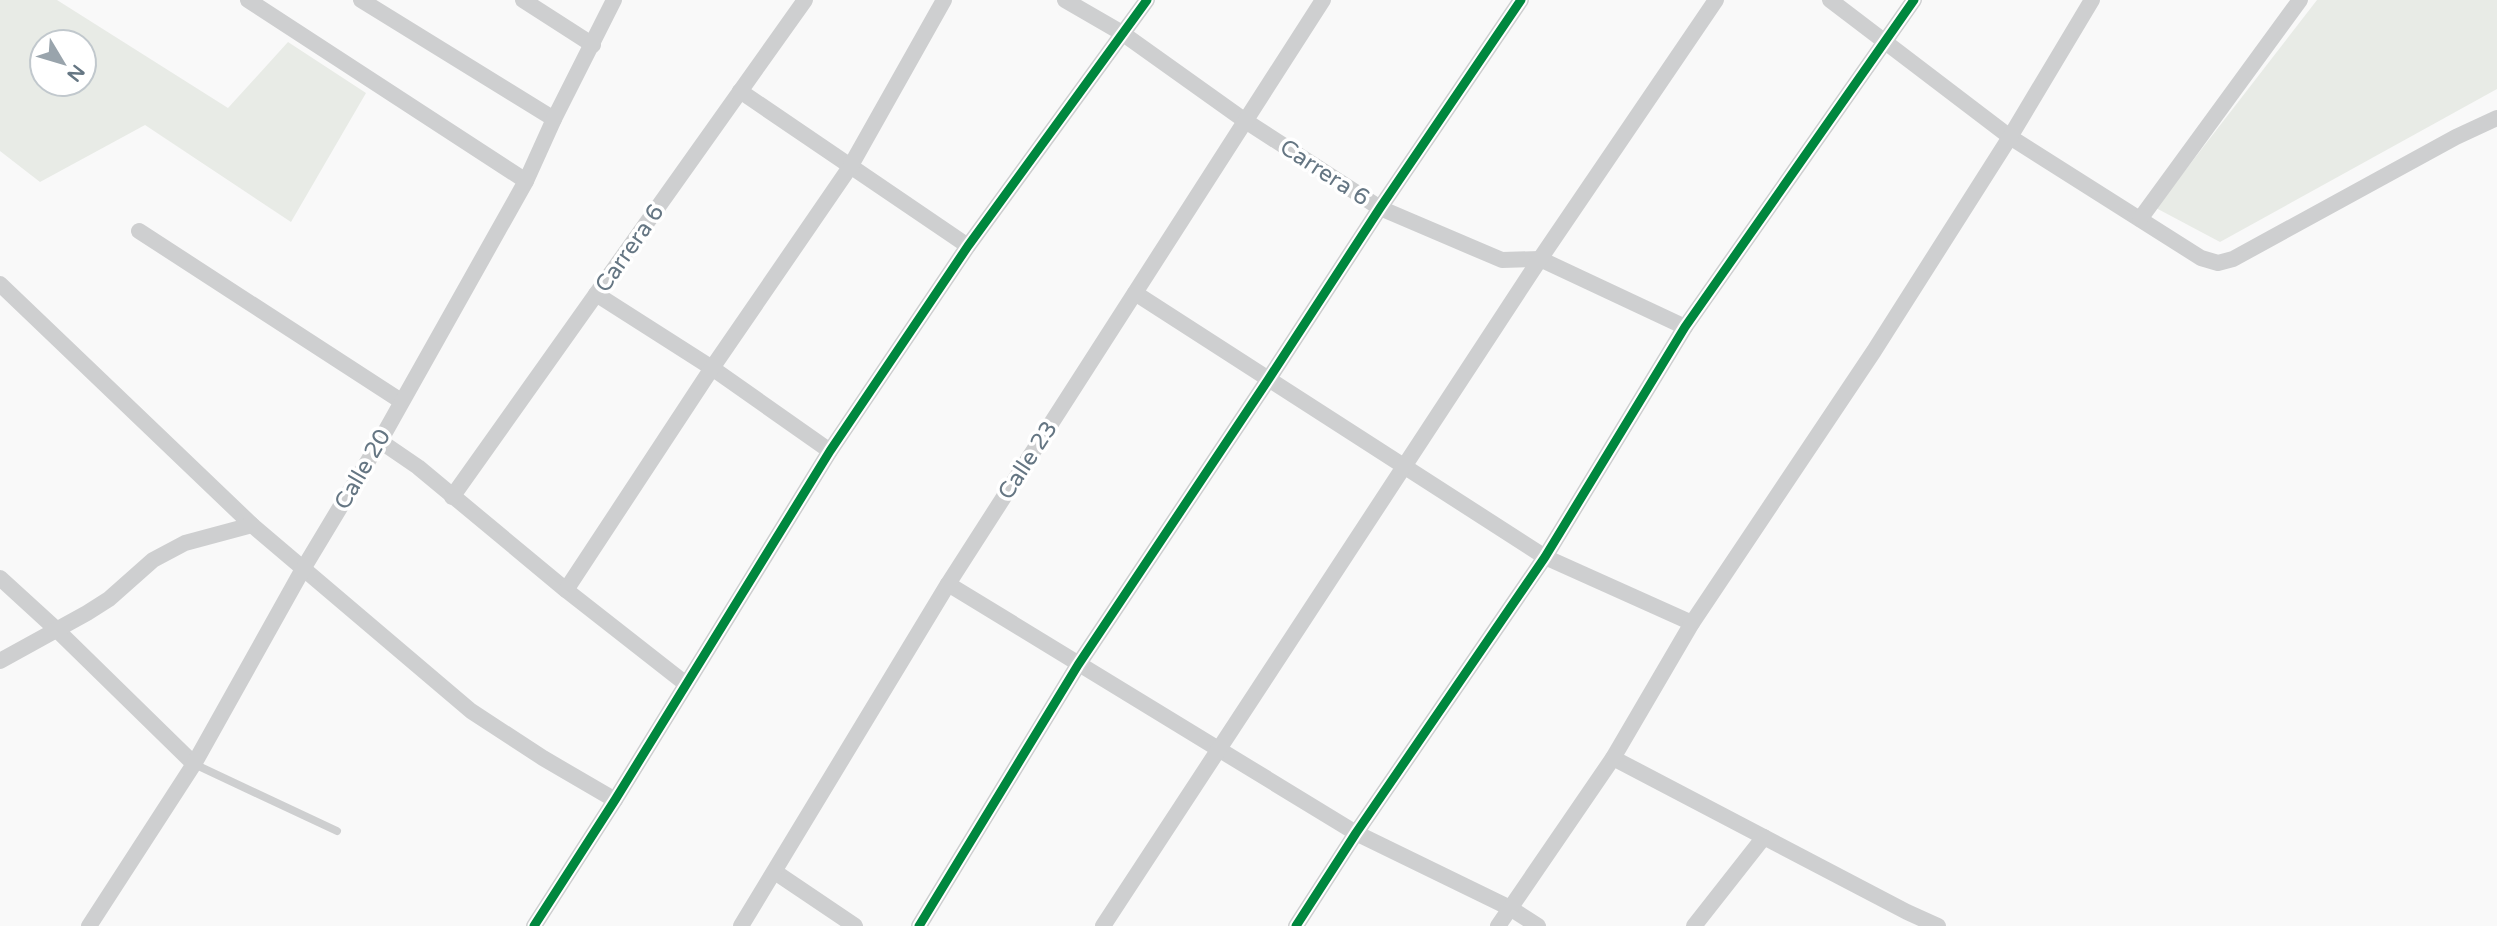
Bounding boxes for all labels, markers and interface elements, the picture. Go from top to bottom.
north arrow [28,28,98,98]
text: N [62,60,89,86]
street label: Carrera 6 [1274,133,1375,212]
street label: Carrera 6 [589,199,670,298]
street label: Calle 23 [992,416,1064,505]
street label: Calle 20 [329,424,397,515]

